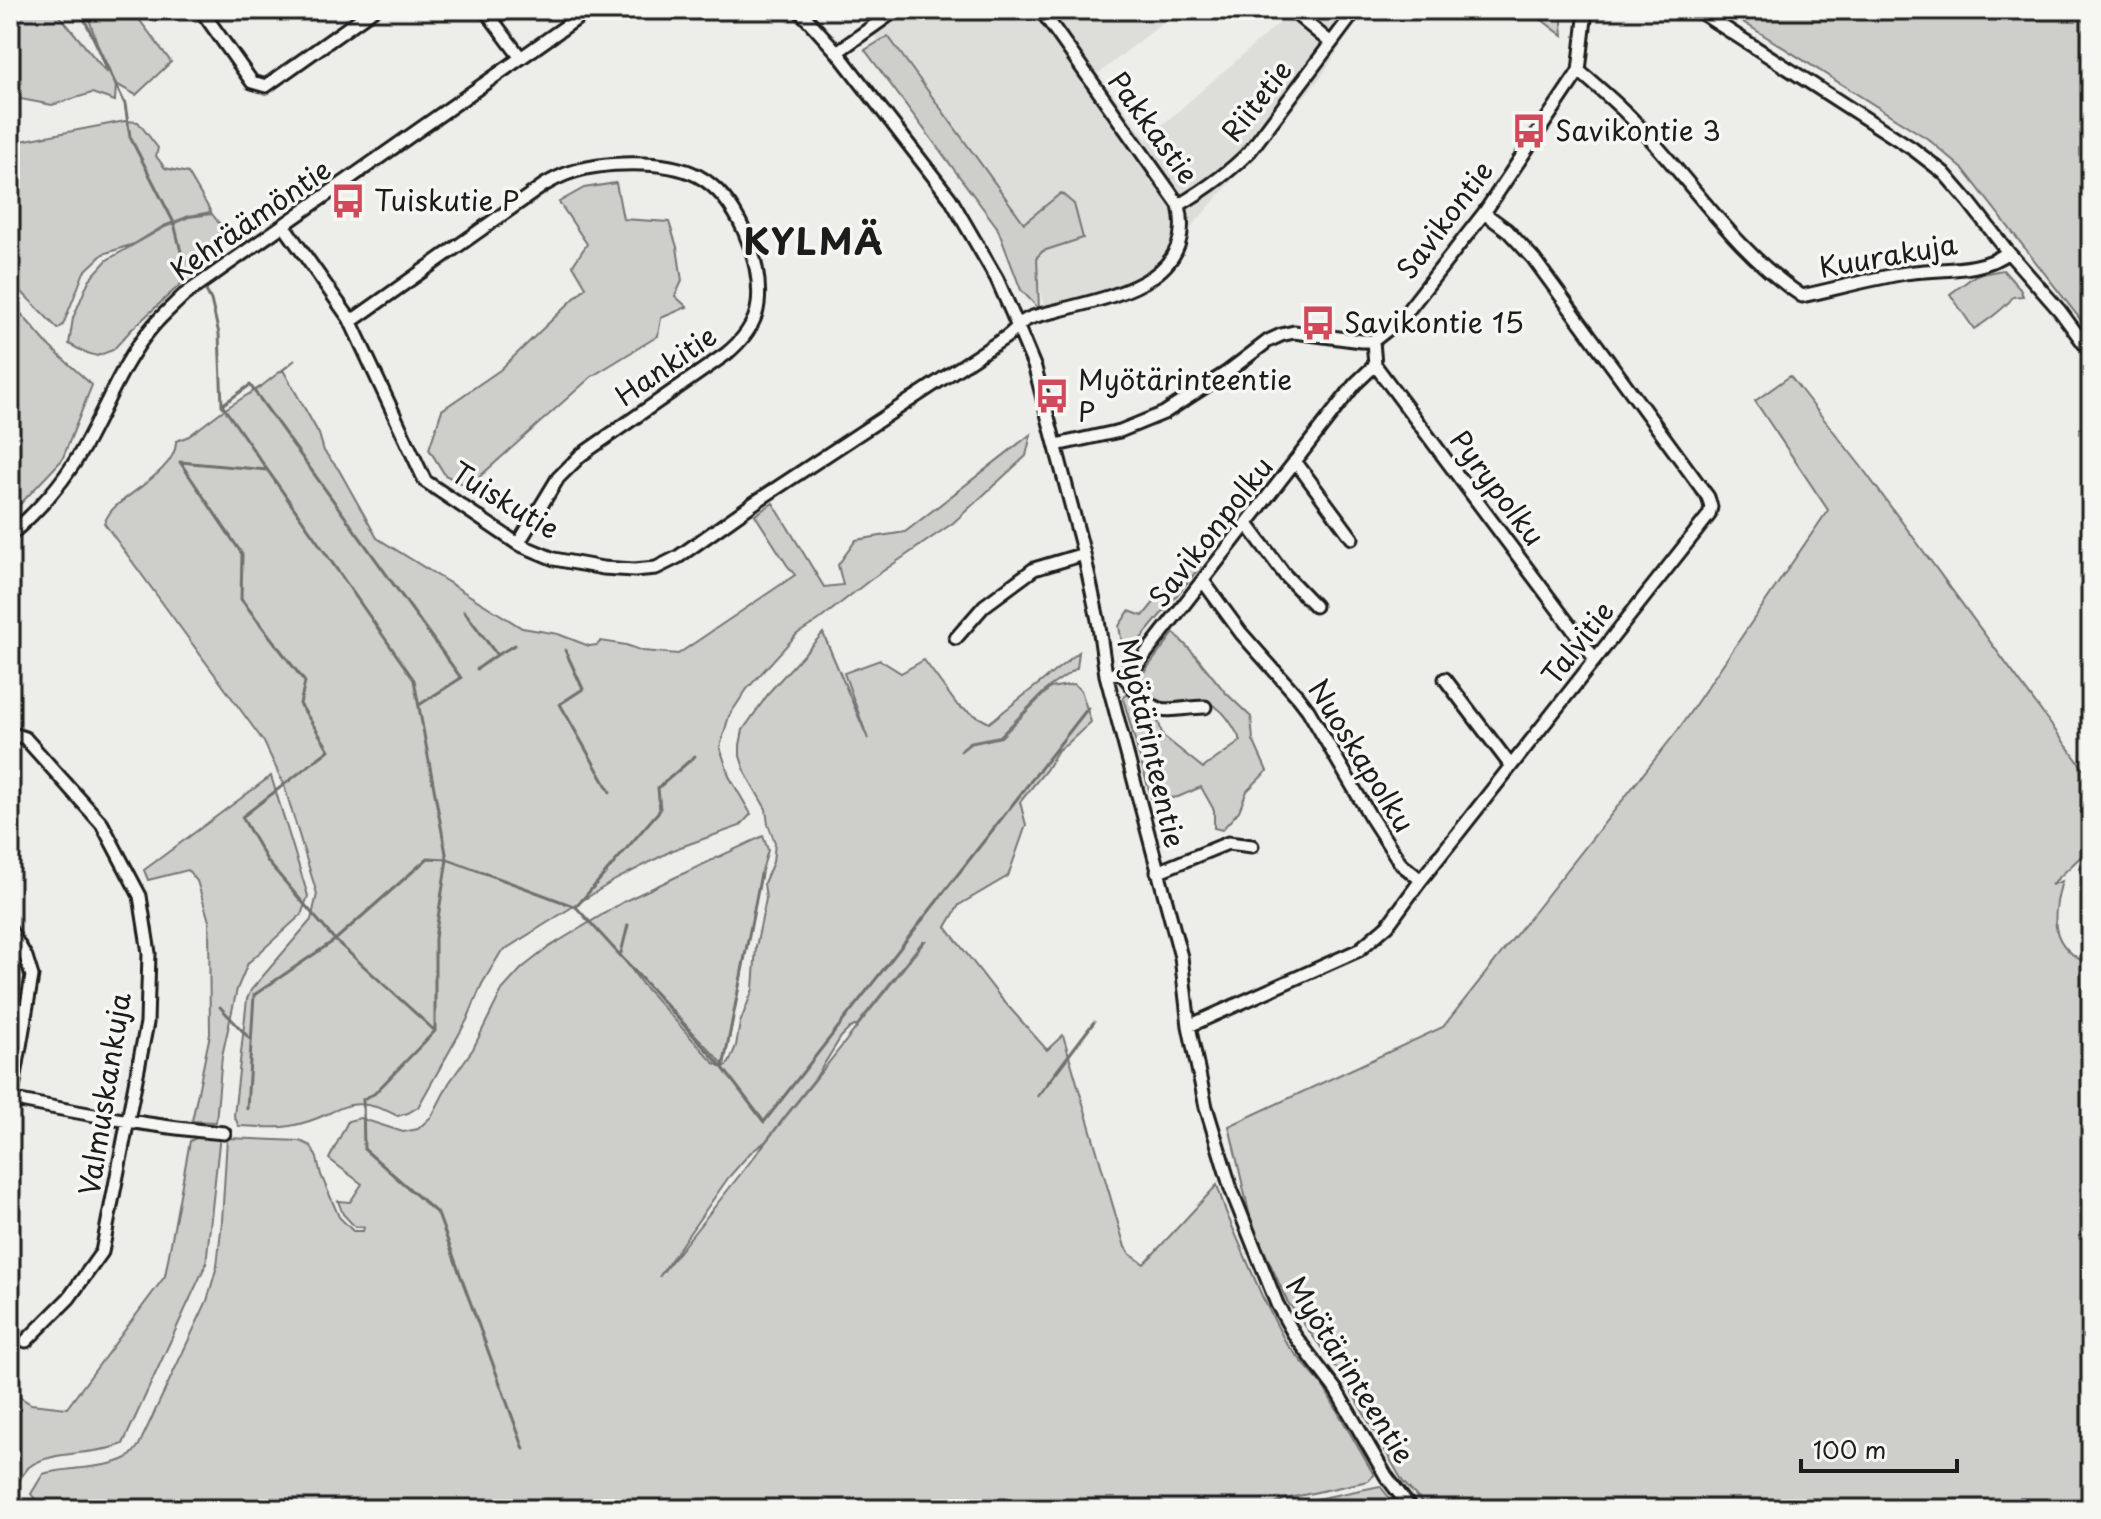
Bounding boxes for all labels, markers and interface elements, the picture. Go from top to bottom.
street label: Riitetie [1210,50,1302,150]
street label: Pakkastie [1098,62,1210,193]
place label: Savikontie 3 [1555,108,1721,151]
bus stop icon: Savikontie 3 [1510,112,1548,150]
street label: Kehräämöntie [161,147,339,290]
street label: Savikontie [1385,151,1503,288]
place label: Tuiskutie P [374,178,519,221]
bus stop icon: Tuiskutie P [329,182,367,220]
district label: KYLMÄ [743,213,885,267]
street label: Kuurakuja [1815,221,1961,288]
place label: Savikontie 15 [1344,300,1524,343]
bus stop icon: Savikontie 15 [1299,304,1337,342]
street label: Hankitie [605,314,725,416]
place label: Myötärinteentie P [1078,357,1292,432]
bus stop icon: Myötärinteentie P [1033,377,1071,415]
street label: Pyrypolku [1440,420,1556,554]
street label: Savikonpolku [1137,447,1282,616]
street label: Tuiskutie [443,450,568,549]
street label: Talvitie [1530,591,1623,693]
street label: Myötärinteentie [1107,634,1197,852]
street label: Nuoskapolku [1298,670,1426,840]
street label: Valmuskankuja [66,989,141,1198]
street label: Myötärinteentie [1276,1267,1426,1471]
scale bar [1801,1423,1957,1473]
text: 100 m [1813,1431,1886,1467]

